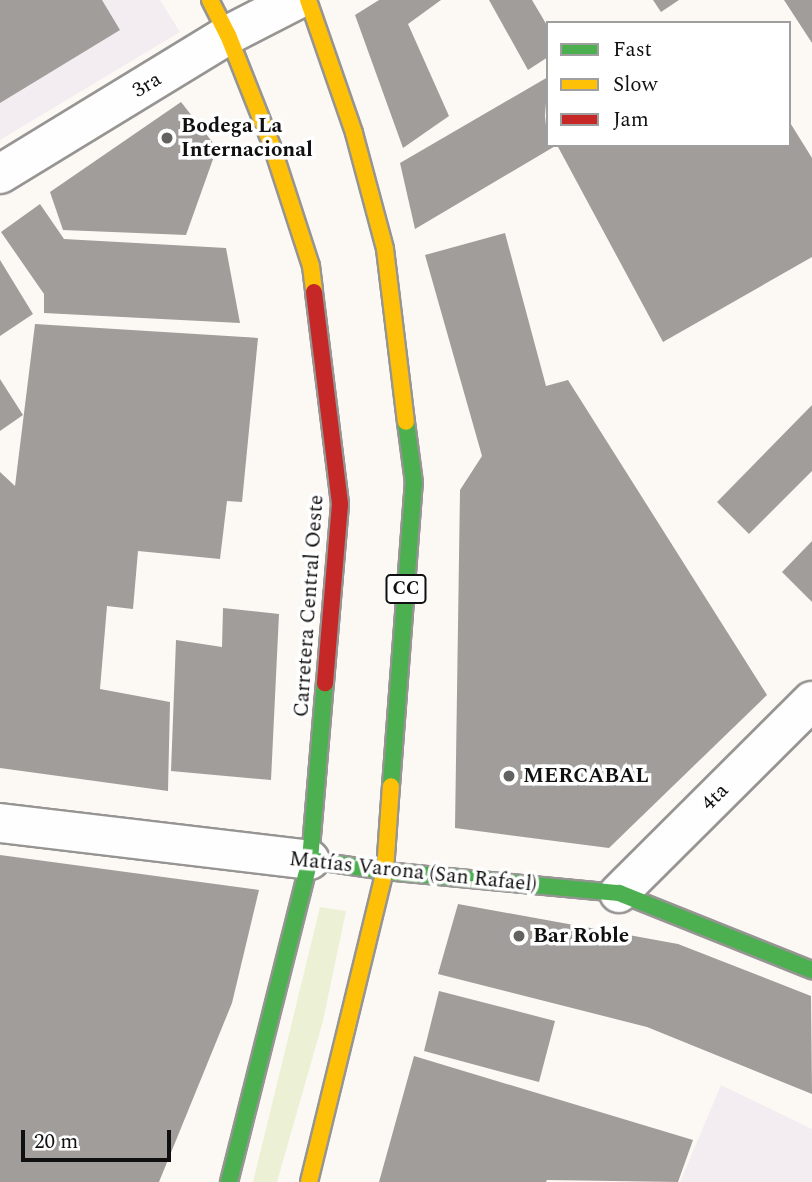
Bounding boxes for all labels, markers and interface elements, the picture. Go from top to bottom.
legend [546,21,791,147]
text: Fast [613,34,652,66]
street label: 3ra [128,67,166,103]
text: Slow [613,69,657,101]
text: Jam [613,104,649,136]
place label: Bodega La Internacional [181,113,313,163]
marker: Bodega La Internacional [159,130,175,146]
street label: Carretera Central Oeste [289,494,329,718]
road number: CC [385,574,427,604]
place label: MERCABAL [523,763,649,789]
marker: MERCABAL [501,768,517,784]
street label: 4ta [696,778,734,816]
street label: Matías Varona (San Rafael) [288,846,538,898]
place label: Bar Roble [533,923,629,949]
marker: Bar Roble [511,928,527,944]
scale bar [24,1116,175,1160]
text: 20 m [34,1126,78,1158]

